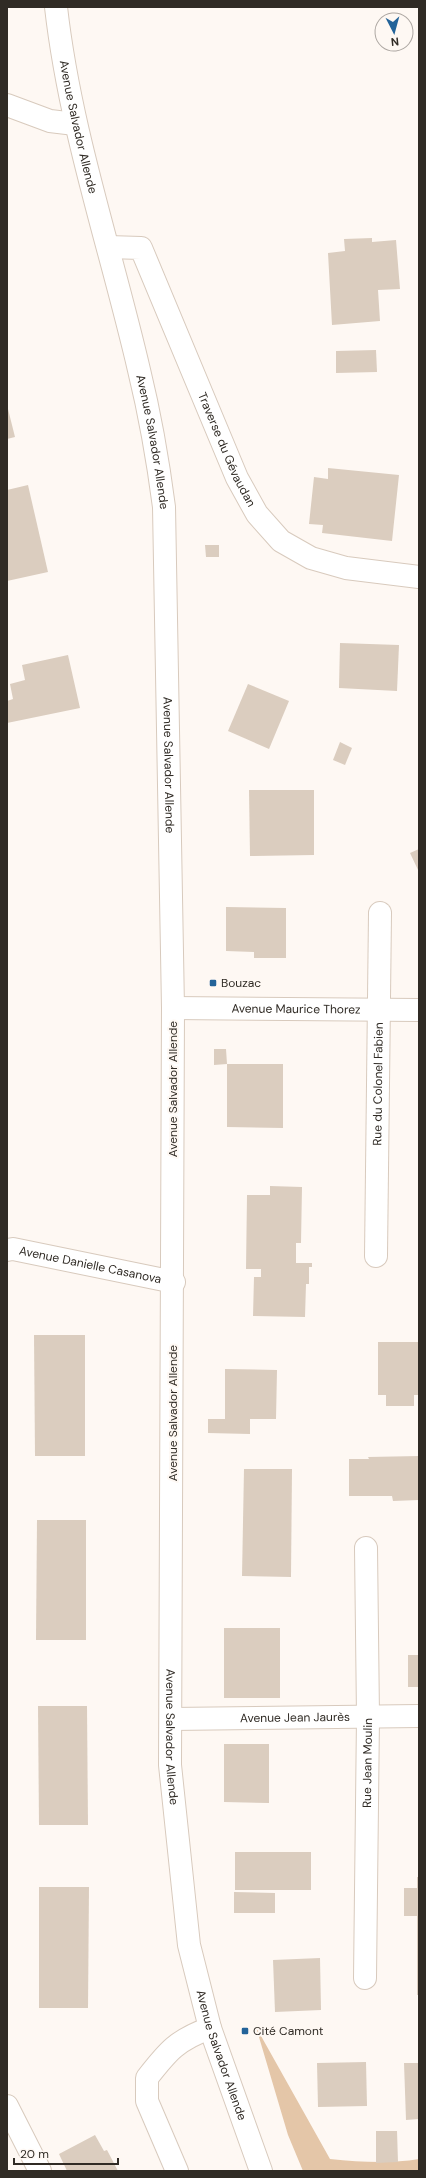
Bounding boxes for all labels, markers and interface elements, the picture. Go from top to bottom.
north arrow [374,12,414,52]
text: N [390,35,400,49]
street label: Avenue Salvador Allende [56,59,101,196]
street label: Avenue Salvador Allende [132,373,172,510]
street label: Traverse du Gévaudan [194,390,259,510]
street label: Avenue Salvador Allende [159,697,178,834]
place label: Bouzac [221,975,261,991]
marker: Bouzac [208,978,218,988]
street label: Avenue Maurice Thorez [231,1000,361,1018]
street label: Avenue Salvador Allende [165,1021,181,1157]
street label: Rue du Colonel Fabien [369,1022,387,1146]
street label: Avenue Danielle Casanova [18,1242,163,1287]
street label: Avenue Salvador Allende [165,1345,181,1481]
street label: Avenue Salvador Allende [162,1669,182,1806]
street label: Avenue Jean Jaurès [240,1709,350,1726]
street label: Rue Jean Moulin [359,1718,376,1808]
street label: Avenue Salvador Allende [193,1988,250,2123]
place label: Cité Camont [253,2023,324,2039]
marker: Cité Camont [240,2026,250,2036]
scale bar [14,2140,118,2166]
text: 20 m [20,2146,49,2162]

